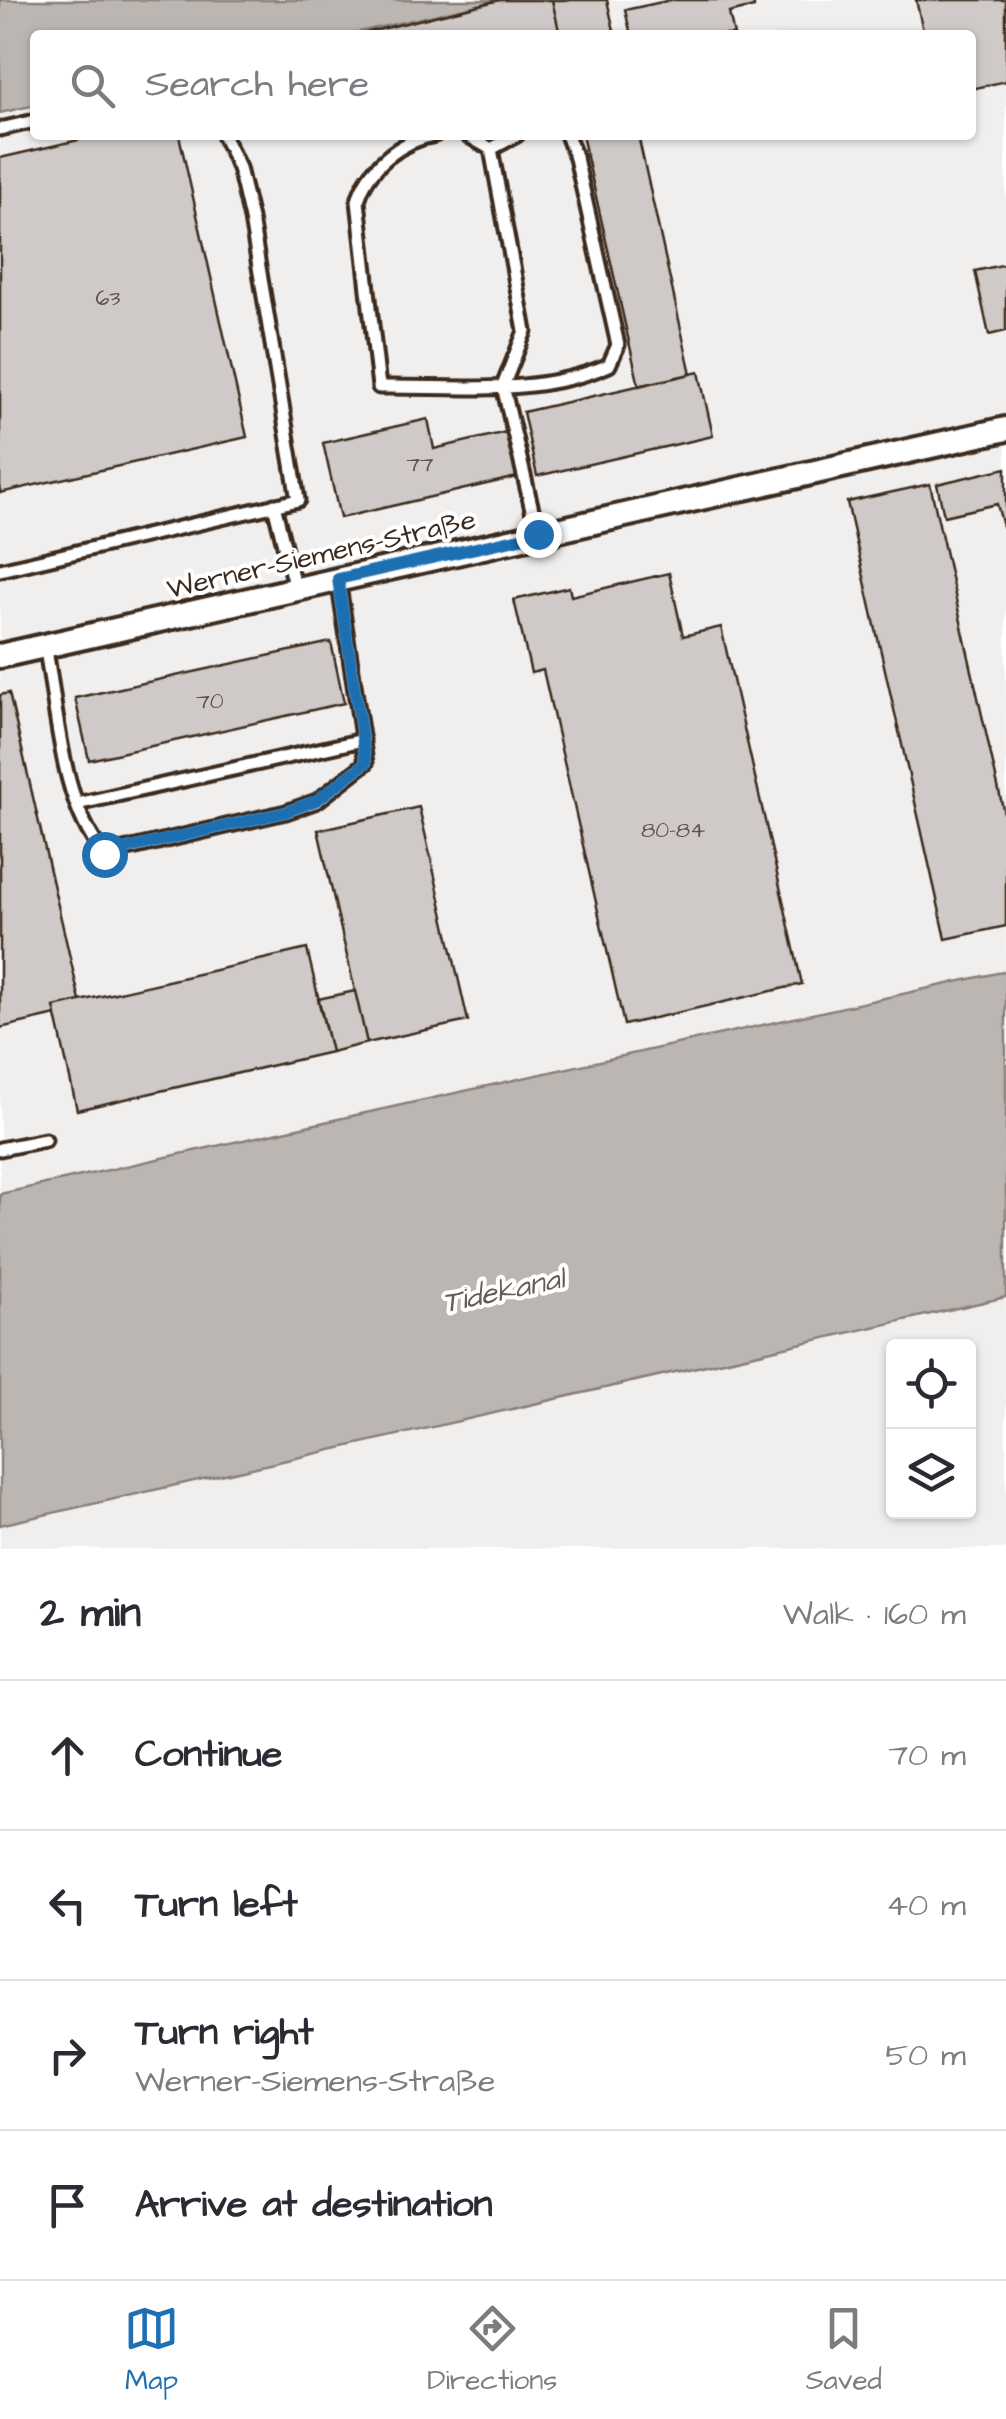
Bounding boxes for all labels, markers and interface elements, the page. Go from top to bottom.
search box [30,30,976,140]
icon: search [65,58,120,113]
text: Search here [145,59,369,111]
house number: 63 [96,283,121,314]
house number: 77 [406,449,434,480]
street label: Werner-Siemens-Straße [163,500,479,609]
route end [516,512,562,558]
house number: 70 [196,686,224,717]
house number: 80-84 [641,815,705,846]
route start [82,832,128,878]
water label: Tidekanal [438,1257,571,1324]
map controls [886,1339,976,1519]
button: locate [886,1339,976,1429]
button: layers [886,1429,976,1519]
text: 2 min [40,1585,141,1643]
text: Walk · 160 m [783,1592,966,1637]
icon: ahead [40,1728,95,1783]
text: Continue [135,1729,282,1781]
text: 70 m [888,1733,966,1778]
icon: left [40,1878,95,1933]
text: Turn left [135,1879,298,1931]
text: 40 m [886,1883,966,1928]
text: Turn right [135,2007,314,2059]
icon: right [40,2028,95,2083]
text: 50 m [885,2033,966,2078]
text: Werner-Siemens-Straße [135,2059,495,2104]
icon: arrive [40,2178,95,2233]
text: Arrive at destination [135,2179,492,2231]
tab: Map [124,2301,179,2400]
tab: Directions [427,2301,557,2400]
tab: Saved [806,2301,882,2400]

